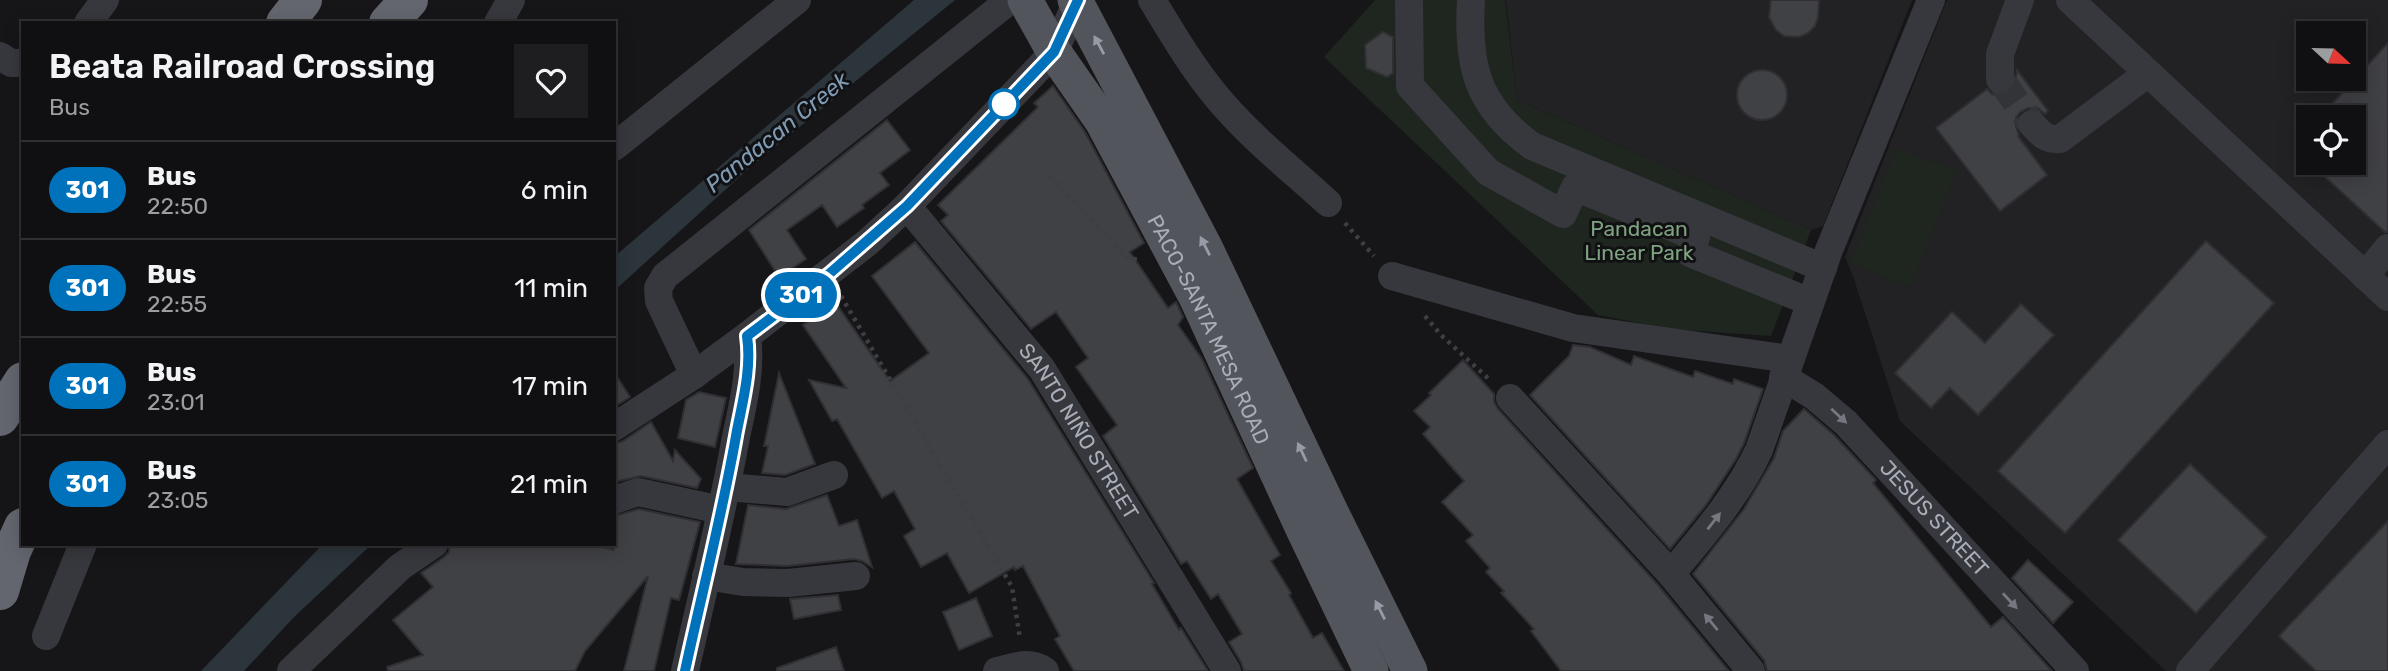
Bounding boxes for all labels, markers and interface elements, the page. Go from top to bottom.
north arrow [2296,21,2366,91]
map controls [2296,21,2366,175]
one-way arrow [1093,35,1105,55]
button: heart [514,44,588,118]
text: Beata Railroad Crossing [49,47,435,86]
water label: Pandacan Creek [700,65,855,198]
unlabelled marker [989,89,1019,119]
text: Bus [49,93,90,121]
button: locate [2296,105,2366,175]
text: Bus [147,161,196,192]
text: 6 min [521,175,588,206]
text: 301 [65,176,110,204]
text: 22:50 [147,192,208,220]
street label: PACO-SANTA MESA ROAD [1142,210,1275,448]
park label: Pandacan Linear Park [1584,216,1694,265]
one-way arrow [1199,236,1211,256]
text: Bus [147,259,196,290]
line badge: 301 [761,272,841,318]
text: 11 min [514,273,588,304]
text: 301 [65,274,110,302]
text: 301 [779,281,823,309]
text: 22:55 [147,290,207,318]
street label: SANTO NIÑO STREET [1014,338,1144,524]
text: Bus [147,357,196,388]
text: 17 min [512,371,588,402]
text: 301 [65,372,110,400]
text: 23:01 [147,388,205,416]
one-way arrow [1830,408,1847,424]
one-way arrow [1297,442,1308,462]
text: Bus [147,455,196,486]
street label: JESUS STREET [1875,455,1994,581]
text: 21 min [510,469,588,500]
text: 301 [65,470,110,498]
text: 23:05 [147,486,208,514]
one-way arrow [1707,512,1721,530]
one-way arrow [2002,592,2018,610]
one-way arrow [1374,600,1385,620]
one-way arrow [1704,614,1719,631]

